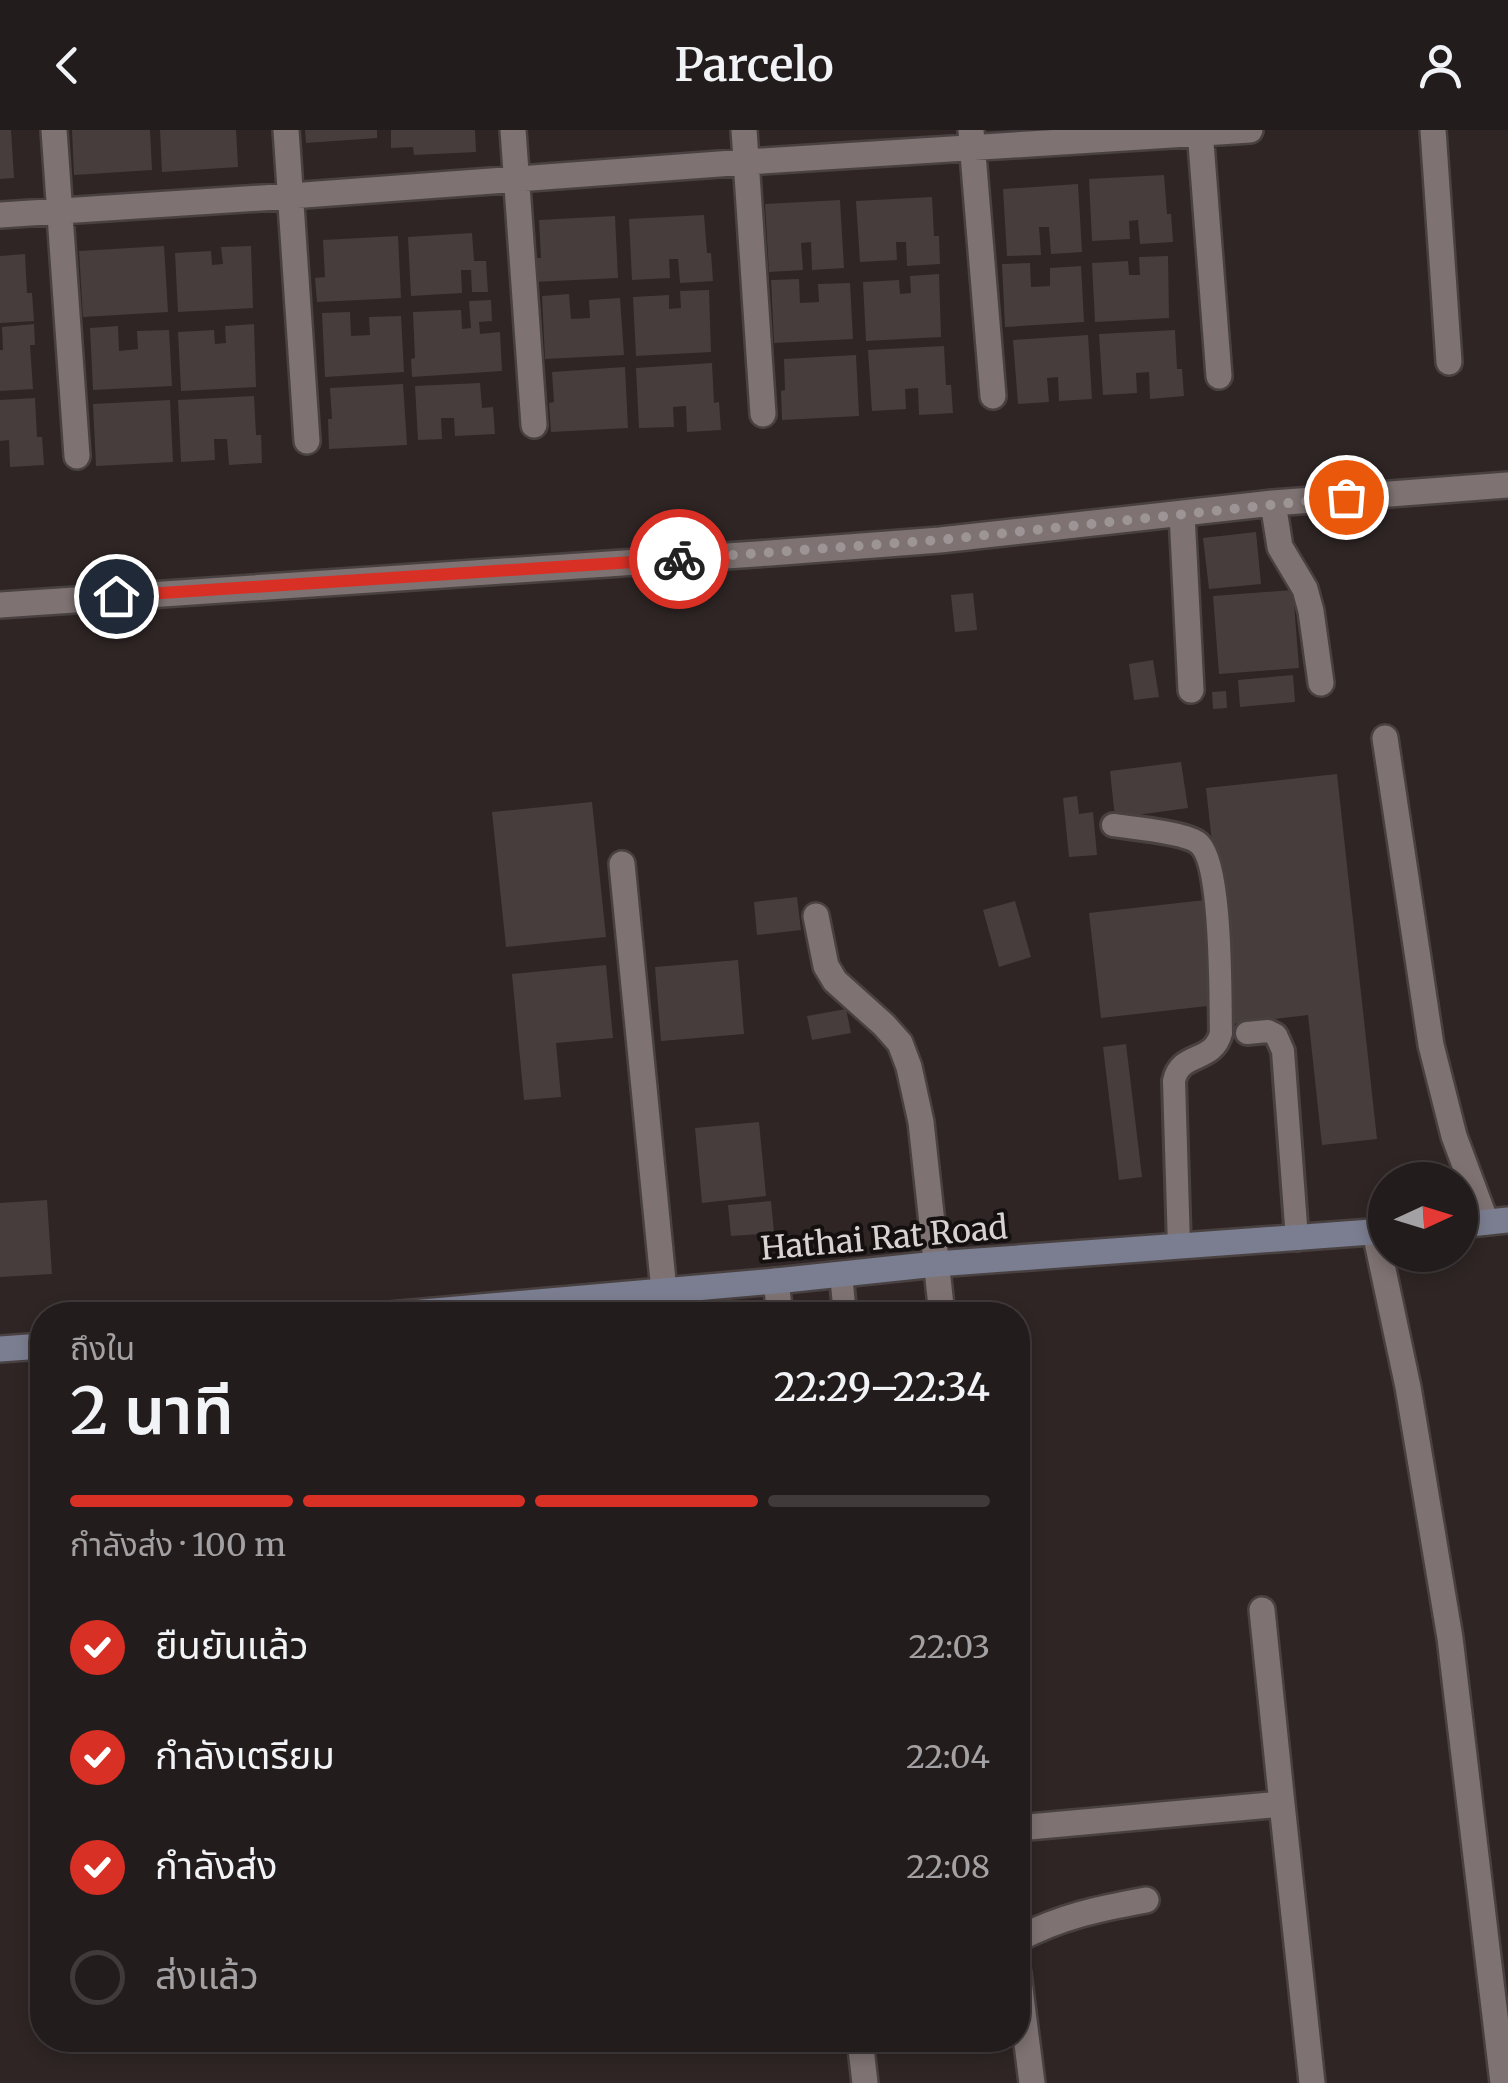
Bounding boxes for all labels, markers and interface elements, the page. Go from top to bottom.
text: Parcelo [674,37,834,93]
icon: back [40,38,95,93]
icon: person [1413,38,1468,93]
pin [1304,455,1389,540]
icon: bag [1319,470,1374,525]
courier [629,509,729,609]
icon: bike [652,532,707,587]
pin [74,554,159,639]
icon: home [89,569,144,624]
north arrow [1368,1162,1478,1272]
map controls [1368,1162,1478,1272]
street label: Hathai Rat Road [759,1207,1009,1269]
text: ถึงใน [70,1329,135,1369]
text: 22:29–22:34 [774,1364,990,1411]
text: 2 นาที [70,1370,234,1452]
text: กำลังส่ง · 100 m [70,1525,286,1565]
icon: check [70,1620,125,1675]
text: ยืนยันแล้ว [155,1622,308,1669]
text: 22:03 [908,1627,990,1667]
icon: check [70,1730,125,1785]
text: กำลังเตรียม [155,1732,335,1779]
text: 22:04 [906,1737,990,1777]
icon: check [70,1840,125,1895]
text: กำลังส่ง [155,1842,277,1889]
text: 22:08 [906,1847,990,1887]
text: ส่งแล้ว [155,1952,259,1999]

